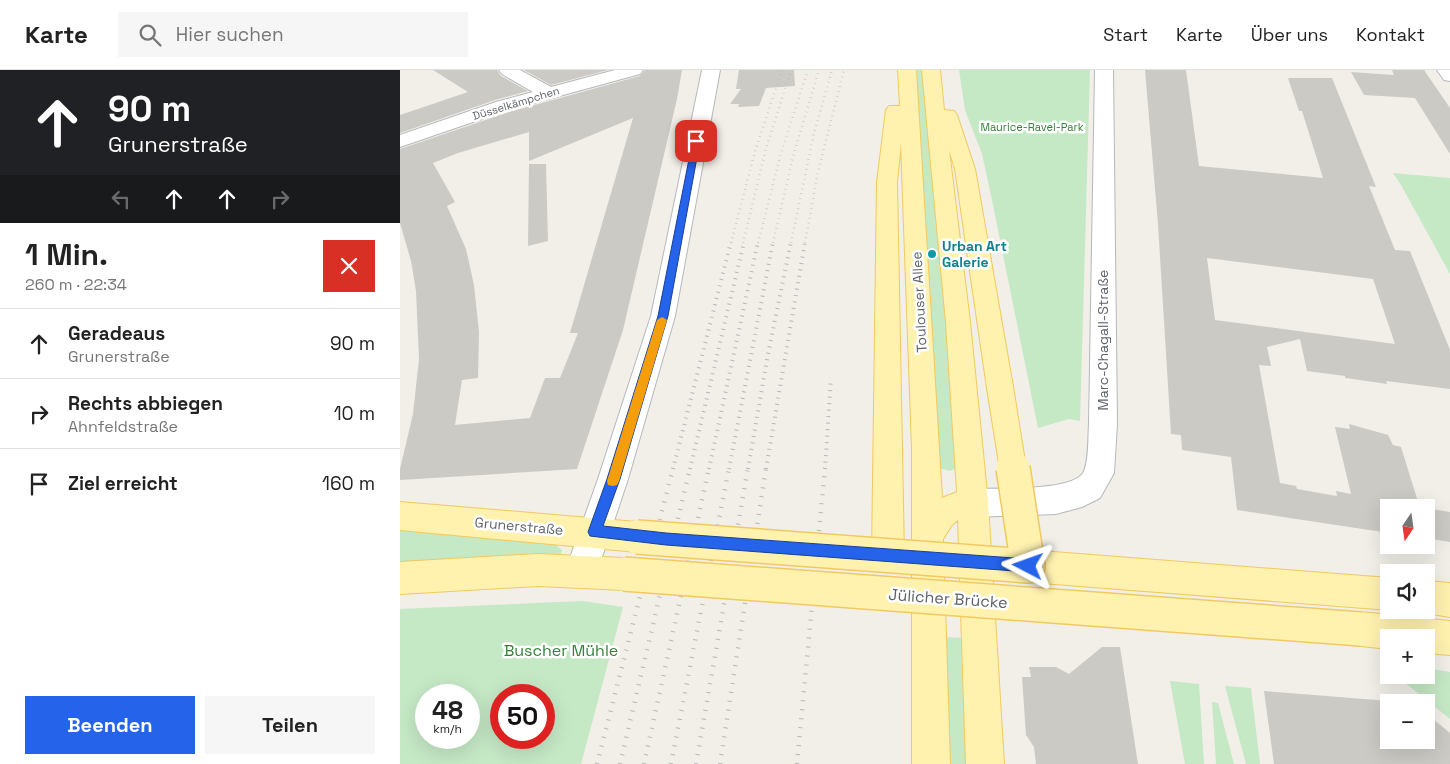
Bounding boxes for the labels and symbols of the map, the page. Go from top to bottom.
street label: Düsselkämpchen [471,83,561,123]
pin [675,120,717,162]
park label: Maurice-Ravel-Park [980,120,1084,134]
place label: Urban Art Galerie [942,237,1007,271]
marker: Urban Art Galerie [926,248,938,260]
street label: Toulouser Allee [907,251,931,353]
street label: Marc-Chagall-Straße [1094,270,1112,410]
north arrow [1380,499,1435,554]
street label: Grunerstraße [474,513,564,539]
position arrow [1001,539,1053,591]
street label: Jülicher Brücke [888,584,1008,613]
park label: Buscher Mühle [504,640,618,661]
speed limit sign: 50 [490,684,555,749]

